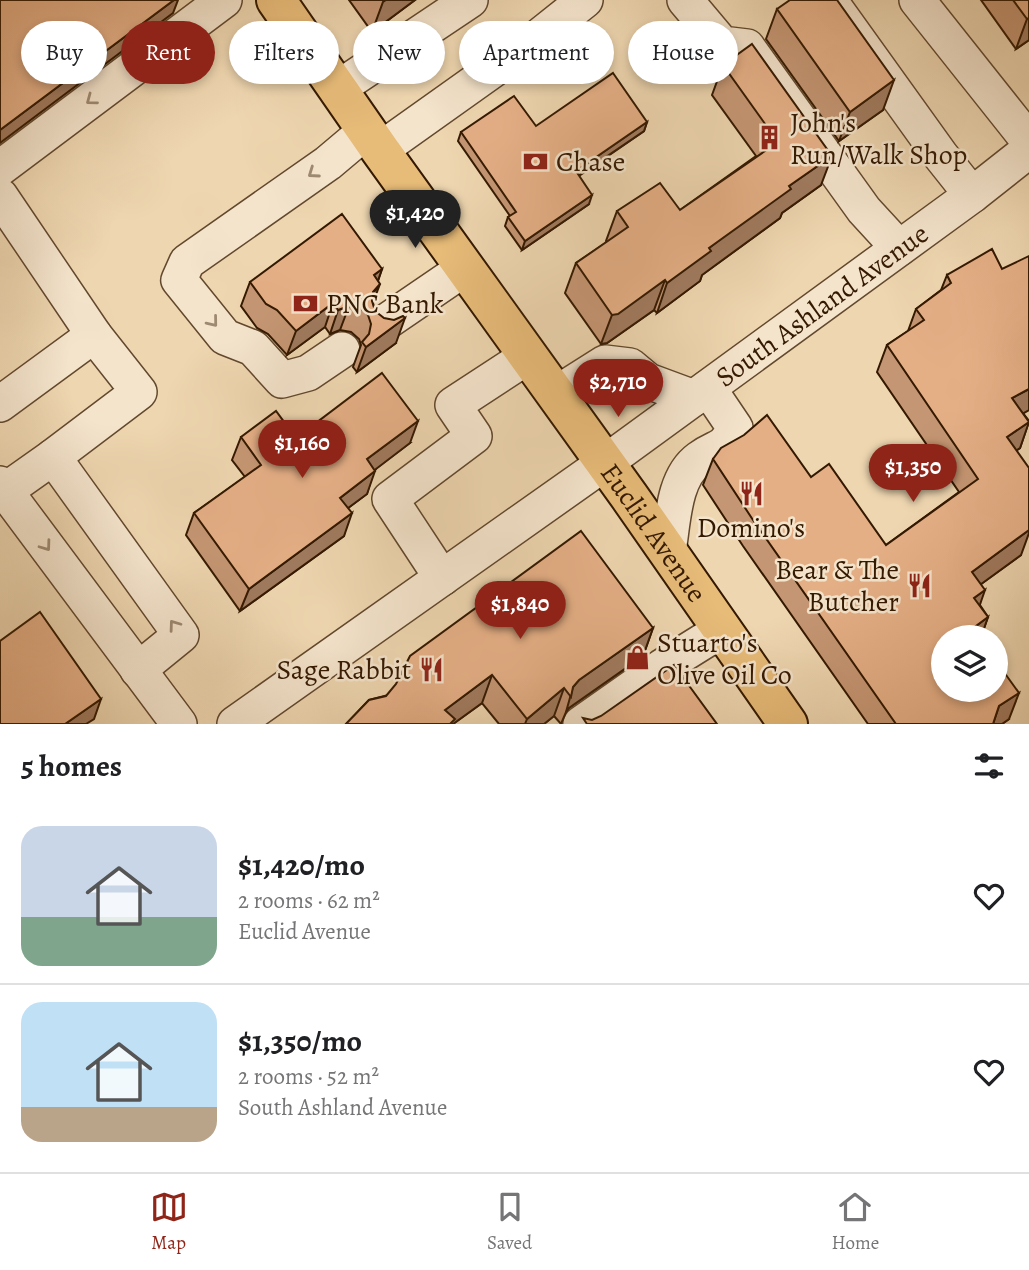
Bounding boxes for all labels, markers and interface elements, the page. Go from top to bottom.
chip: Buy [21,21,107,84]
chip: Rent [121,21,215,84]
chip: Filters [229,21,339,84]
chip: New [353,21,445,84]
chip: Apartment [459,21,614,84]
chip: House [628,21,738,84]
one-way arrow [87,91,99,104]
place label: John's Run/Walk Shop [790,104,967,174]
building icon: John's Run/Walk Shop [756,124,784,152]
place label: Chase [556,143,625,181]
bank icon: Chase [522,147,550,175]
one-way arrow [308,165,321,177]
pin: $1,420 [358,190,472,250]
text: $1,420 [386,197,444,228]
street label: South Ashland Avenue [708,215,936,396]
place label: PNC Bank [326,285,444,323]
bank icon: PNC Bank [292,289,320,317]
one-way arrow [204,315,217,327]
pin: $2,710 [561,360,675,419]
text: $2,710 [589,366,647,397]
pin: $1,160 [245,420,359,480]
text: $1,160 [274,427,330,458]
pin: $1,350 [856,444,970,504]
text: $1,350 [885,451,941,482]
street label: Euclid Avenue [591,456,715,610]
restaurant icon: Domino's [737,479,765,507]
place label: Domino's [697,509,805,547]
one-way arrow [37,538,50,551]
place label: Bear & The Butcher [775,551,899,621]
restaurant icon: Bear & The Butcher [905,571,933,599]
pin: $1,840 [463,582,577,641]
text: $1,840 [491,588,549,619]
one-way arrow [169,620,182,633]
place label: Stuarto's Olive Oil Co [657,624,792,694]
map controls [931,625,1008,702]
button: layers [931,625,1008,702]
shop icon: Stuarto's Olive Oil Co [623,644,651,672]
place label: Sage Rabbit [276,651,411,689]
restaurant icon: Sage Rabbit [417,655,445,683]
text: 5 homes [21,746,122,786]
icon: filters [970,747,1008,785]
text: $1,420/mo [238,845,365,885]
icon: home [77,854,161,938]
icon: heart [970,877,1008,915]
text: 2 rooms · 62 m² [238,885,380,916]
text: Euclid Avenue [238,916,371,947]
text: $1,350/mo [238,1021,362,1061]
icon: home [77,1030,161,1114]
icon: heart [970,1053,1008,1091]
text: 2 rooms · 52 m² [238,1061,379,1092]
text: South Ashland Avenue [238,1092,447,1123]
tab: Map [150,1188,188,1256]
tab: Saved [487,1188,532,1256]
tab: Home [832,1188,879,1256]

